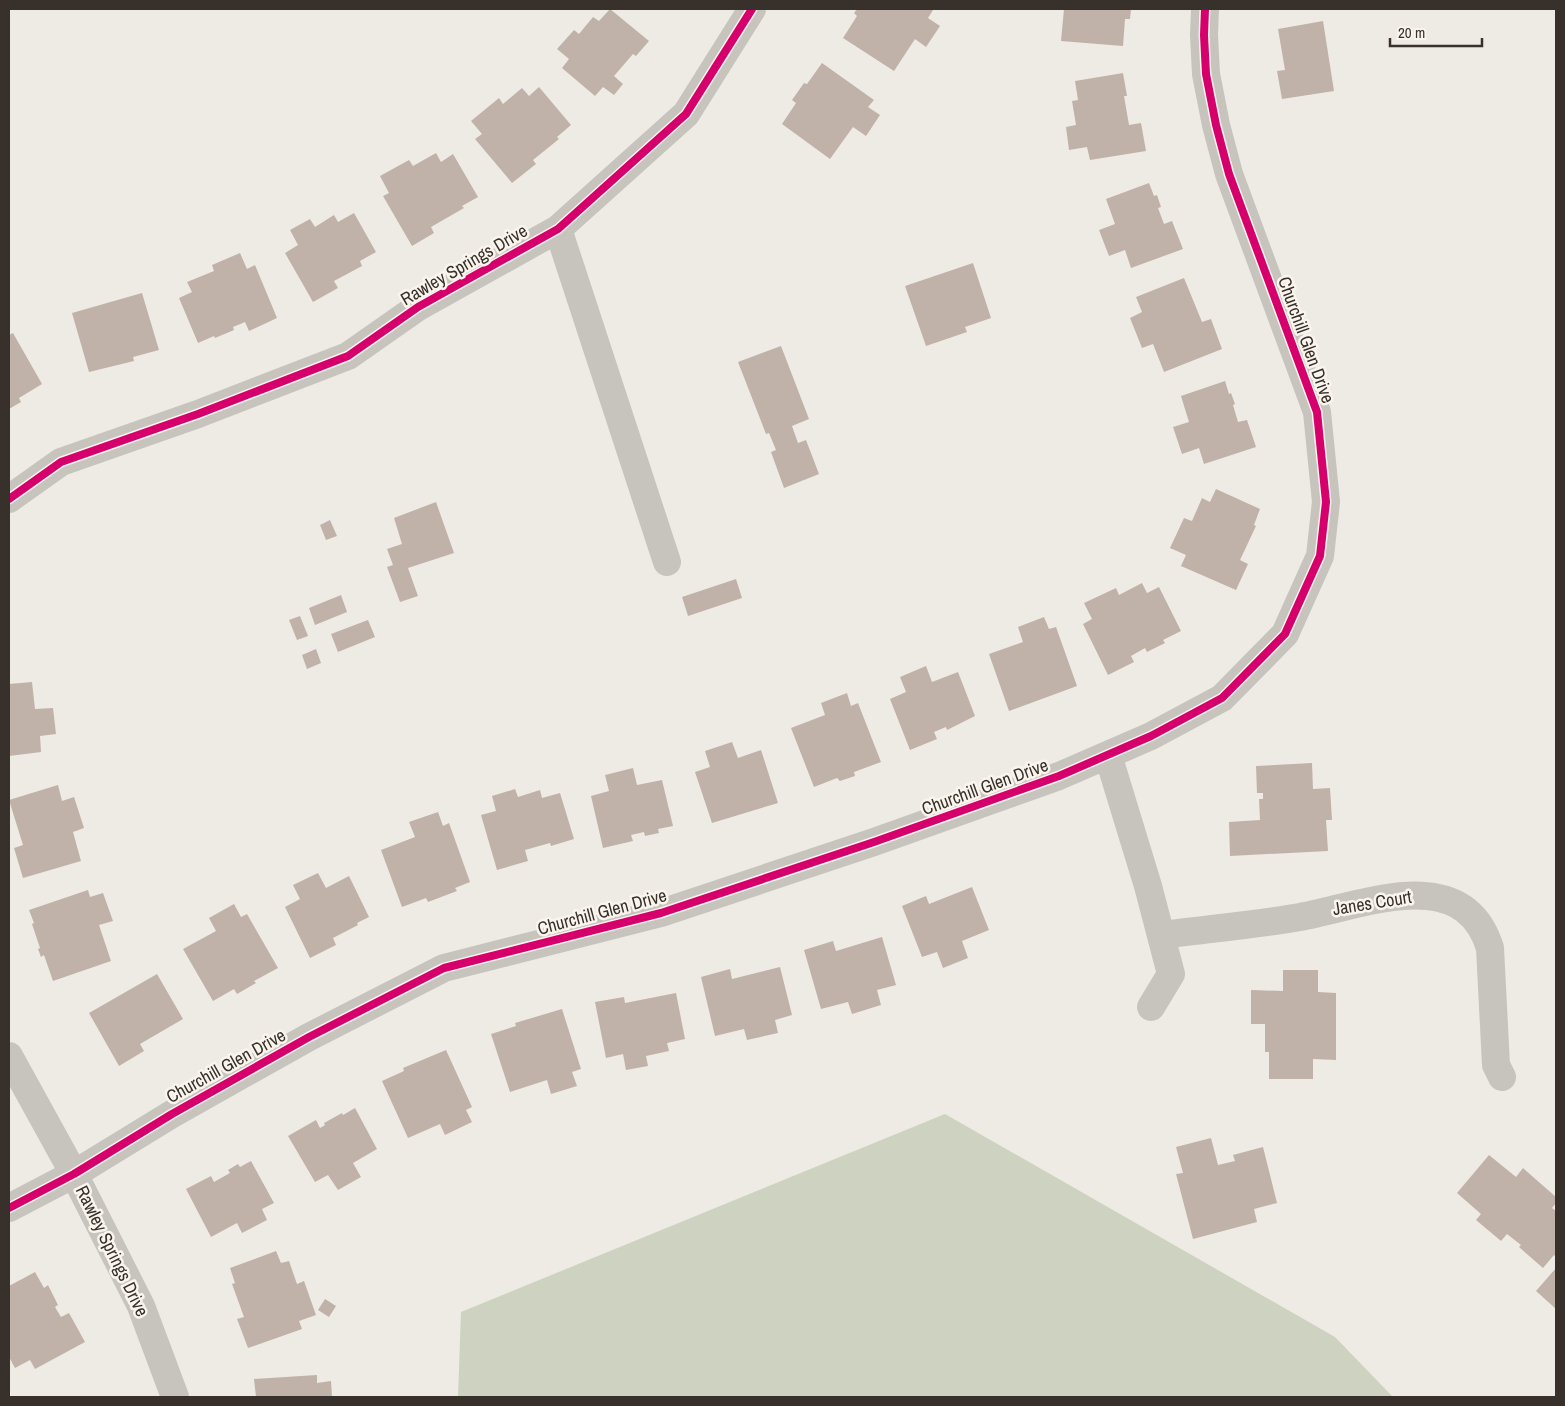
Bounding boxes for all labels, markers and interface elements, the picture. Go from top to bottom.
scale bar [1390,15,1482,47]
text: 20 m [1398,22,1425,43]
street label: Rawley Springs Drive [396,218,532,311]
street label: Churchill Glen Drive [1272,273,1341,407]
street label: Churchill Glen Drive [918,752,1052,821]
street label: Churchill Glen Drive [534,882,669,941]
street label: Janes Court [1331,884,1413,921]
street label: Churchill Glen Drive [162,1022,290,1109]
street label: Rawley Springs Drive [70,1181,155,1320]

